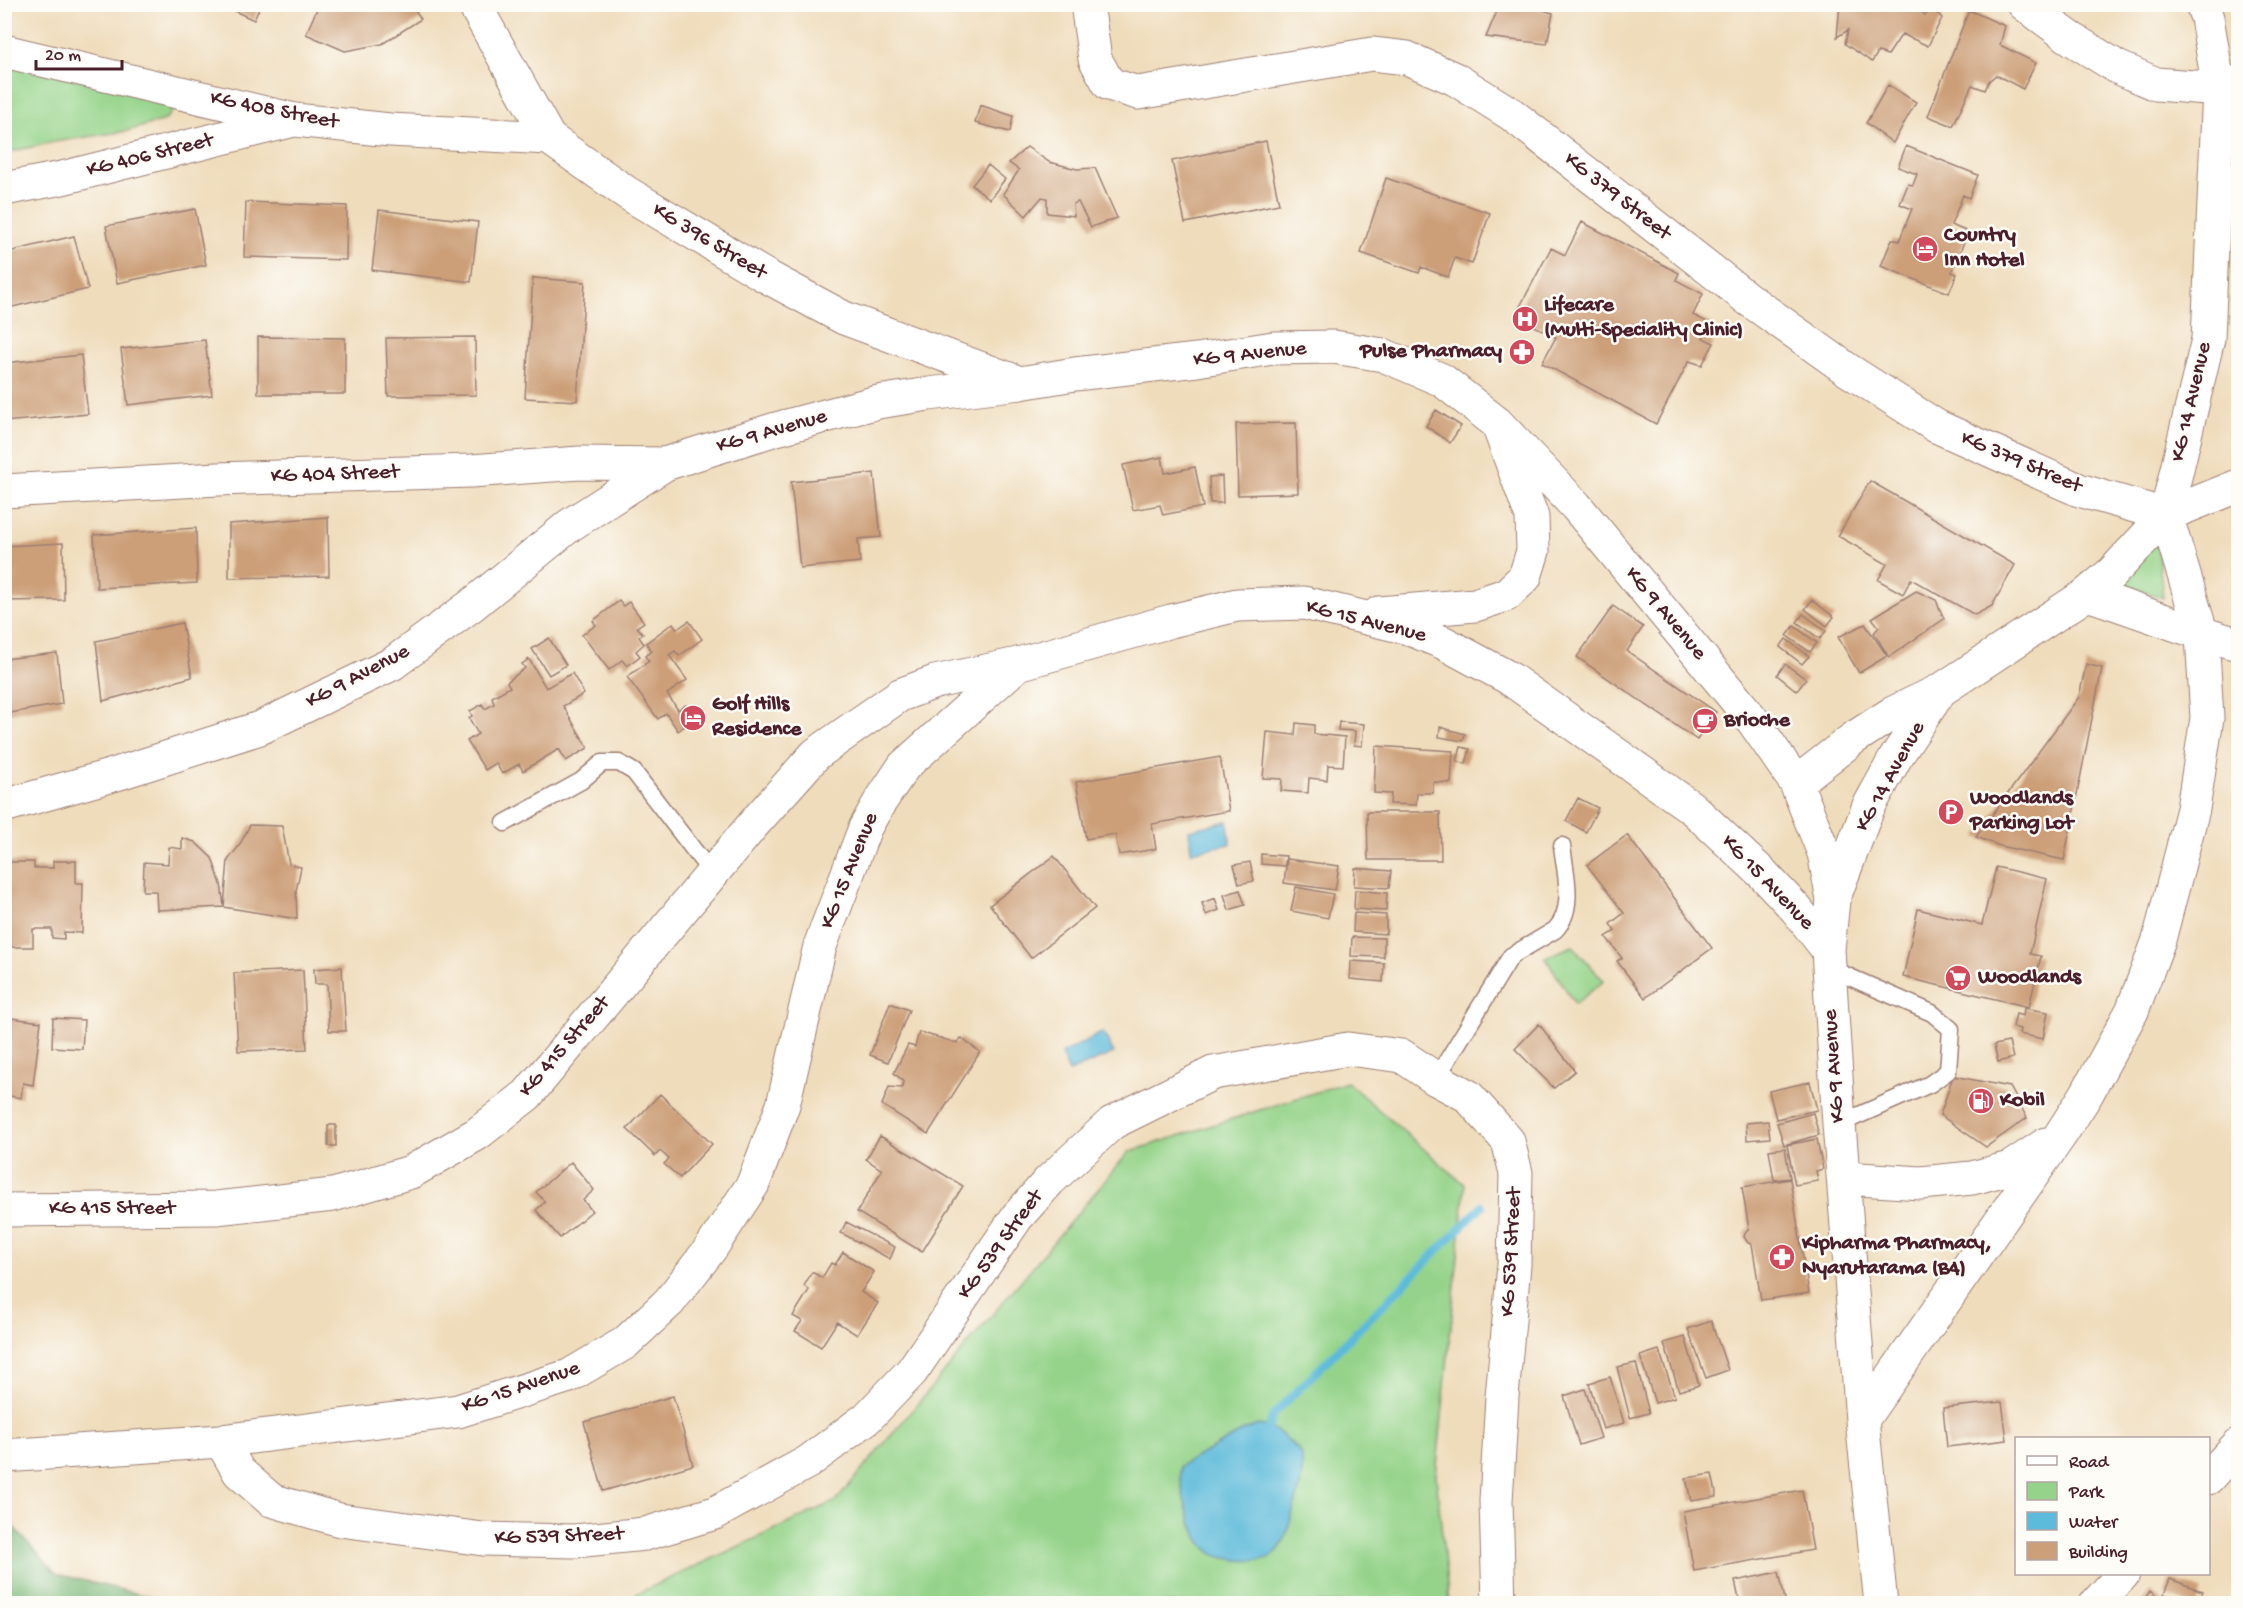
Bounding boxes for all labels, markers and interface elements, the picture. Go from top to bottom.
scale bar [36,33,122,71]
text: 20 m [45,46,81,67]
street label: KG 408 Street [208,86,342,137]
street label: KG 406 Street [84,127,218,184]
street label: KG 379 Street [1558,147,1677,248]
street label: KG 396 Street [647,198,773,287]
place label: Country Inn Hotel [1943,223,2025,274]
hotel icon: Country Inn Hotel [1910,234,1940,264]
place label: Lifecare (Multi-Speciality Clinic) [1544,293,1743,344]
hospital icon: Lifecare (Multi-Speciality Clinic) [1510,304,1540,334]
street label: KG 9 Avenue [1192,336,1308,374]
pharmacy icon: Pulse Pharmacy [1507,337,1537,367]
place label: Pulse Pharmacy [1359,339,1502,365]
street label: KG 14 Avenue [2166,339,2219,464]
street label: KG 9 Avenue [714,404,831,460]
street label: KG 379 Street [1957,426,2087,501]
street label: KG 404 Street [270,460,402,490]
street label: KG 9 Avenue [1619,562,1712,666]
street label: KG 15 Avenue [1303,595,1429,650]
street label: KG 9 Avenue [302,639,415,715]
place label: Golf Hills Residence [711,692,802,743]
hotel icon: Golf Hills Residence [678,703,708,733]
cafe icon: Brioche [1690,706,1720,736]
place label: Brioche [1723,708,1791,734]
street label: KG 14 Avenue [1850,717,1932,837]
place label: Woodlands Parking Lot [1969,786,2075,837]
parking icon: Woodlands Parking Lot [1936,797,1966,827]
street label: KG 15 Avenue [815,808,885,933]
street label: KG 15 Avenue [1715,830,1820,937]
supermarket icon: Woodlands [1943,963,1973,993]
place label: Woodlands [1977,965,2083,991]
street label: KG 415 Street [514,989,617,1103]
street label: KG 9 Avenue [1818,1008,1852,1124]
fuel station icon: Kobil [1966,1086,1996,1116]
place label: Kobil [1999,1088,2045,1114]
street label: KG 539 Street [953,1184,1051,1305]
street label: KG 539 Street [1496,1185,1528,1317]
street label: KG 415 Street [49,1196,177,1222]
place label: Kipharma Pharmacy, Nyarutarama (B4) [1801,1231,1992,1282]
pharmacy icon: Kipharma Pharmacy, Nyarutarama (B4) [1767,1242,1797,1272]
street label: KG 15 Avenue [459,1355,584,1420]
legend [2015,1437,2210,1575]
text: Road [2069,1453,2110,1474]
text: Park [2068,1483,2105,1504]
text: Water [2069,1513,2119,1534]
street label: KG 539 Street [494,1522,626,1552]
text: Building [2068,1543,2128,1564]

